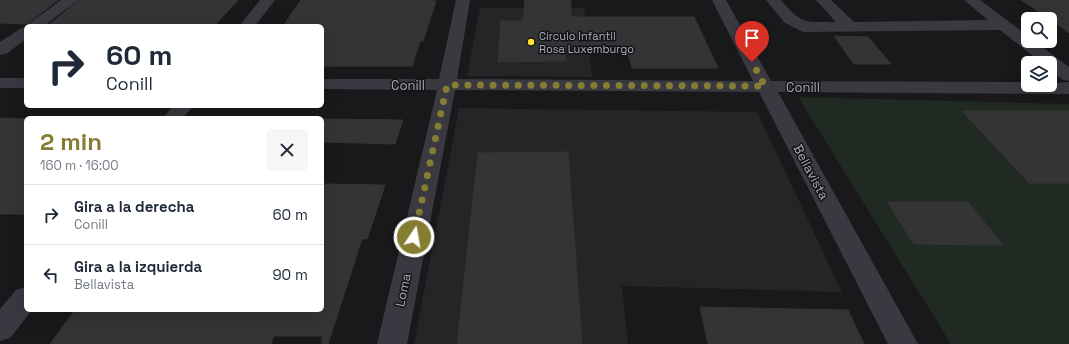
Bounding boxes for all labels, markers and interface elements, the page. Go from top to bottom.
map controls [1021,12,1057,92]
button: search [1021,12,1057,48]
pin [735,21,769,62]
icon: arrive [741,27,763,49]
place label: Círculo Infantil Rosa Luxemburgo [539,29,634,56]
text: 60 m [106,37,172,73]
marker: Círculo Infantil Rosa Luxemburgo [526,37,536,47]
icon: right [40,40,92,92]
button: layers [1021,56,1057,92]
text: Conill [106,72,153,95]
street label: Conill [391,77,425,94]
street label: Conill [786,79,820,96]
text: 2 min [40,126,102,157]
button: close [266,129,308,171]
street label: Bellavista [789,141,833,203]
text: 160 m · 16:00 [40,157,119,174]
text: Gira a la derecha [74,197,194,216]
icon: right [40,204,62,226]
text: 60 m [272,205,308,224]
text: Conill [74,216,108,233]
position arrow [393,216,435,258]
text: Gira a la izquierda [74,257,202,276]
icon: left [40,264,62,286]
text: 90 m [272,265,308,284]
street label: Loma [391,271,415,308]
text: Bellavista [74,276,134,293]

